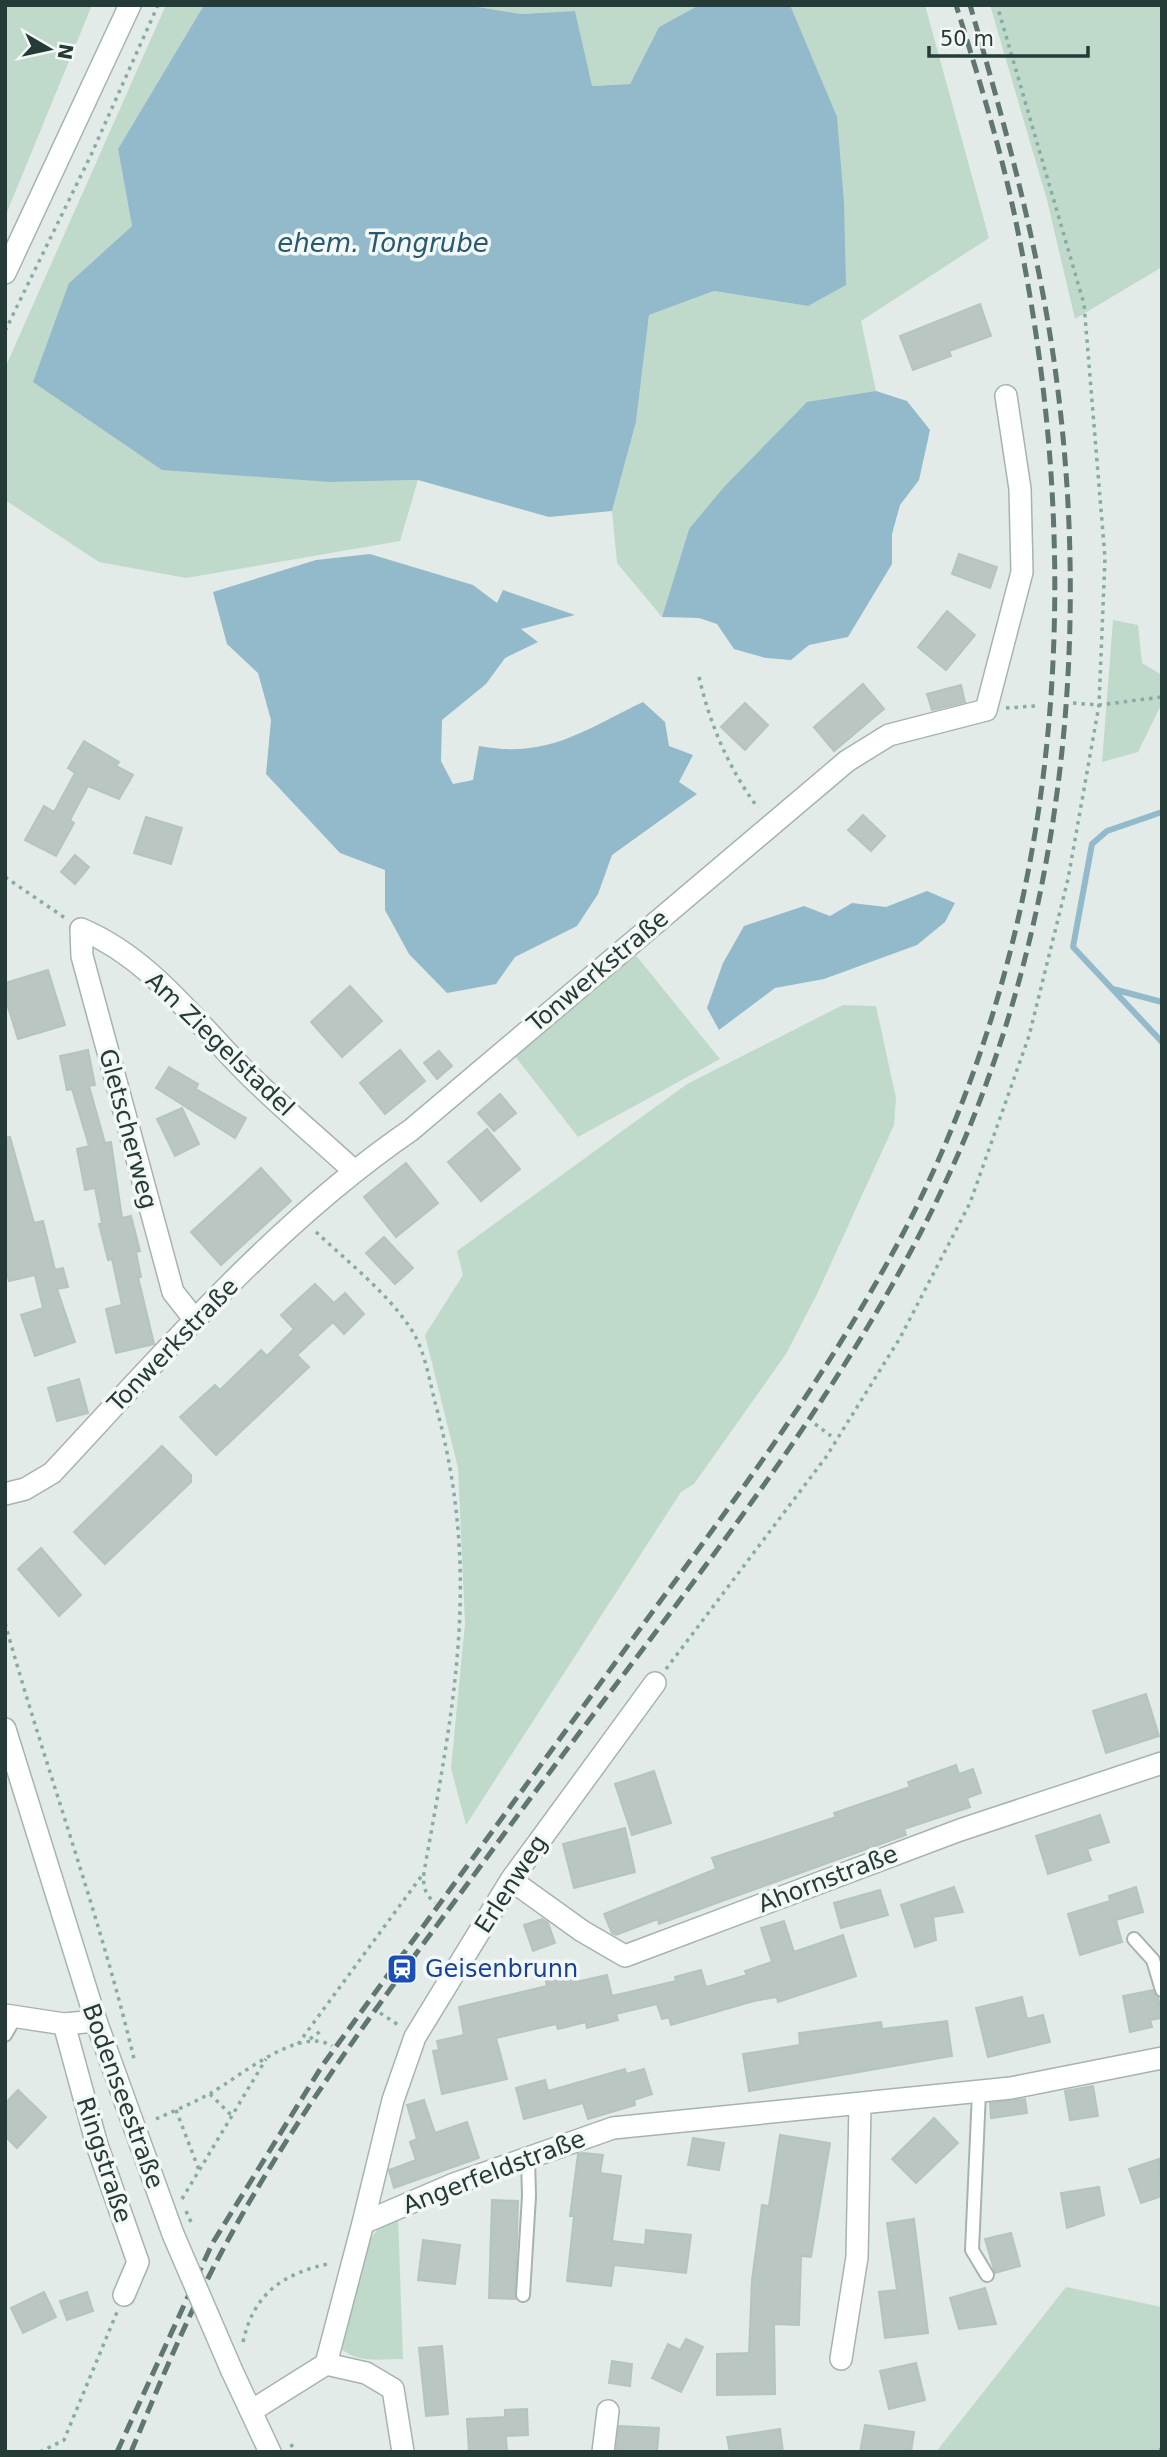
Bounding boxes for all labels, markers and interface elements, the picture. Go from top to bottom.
north arrow [14,14,84,84]
scale bar [929,14,1088,58]
text: 50 m [940,27,994,51]
text: N [54,42,78,61]
water label: ehem. Tongrube [277,228,489,258]
street label: Tonwerkstraße [521,904,674,1039]
street label: Am Ziegelstadel [140,966,300,1122]
street label: Gletscherweg [93,1046,163,1212]
street label: Tonwerkstraße [101,1272,244,1418]
street label: Erlenweg [469,1830,553,1938]
street label: Ahornstraße [754,1840,902,1918]
station icon: Geisenbrunn [385,1952,419,1986]
place label: Geisenbrunn [425,1955,578,1983]
street label: Bodenseestraße [77,2000,169,2192]
street label: Ringstraße [71,2094,137,2226]
street label: Angerfeldstraße [399,2124,589,2220]

